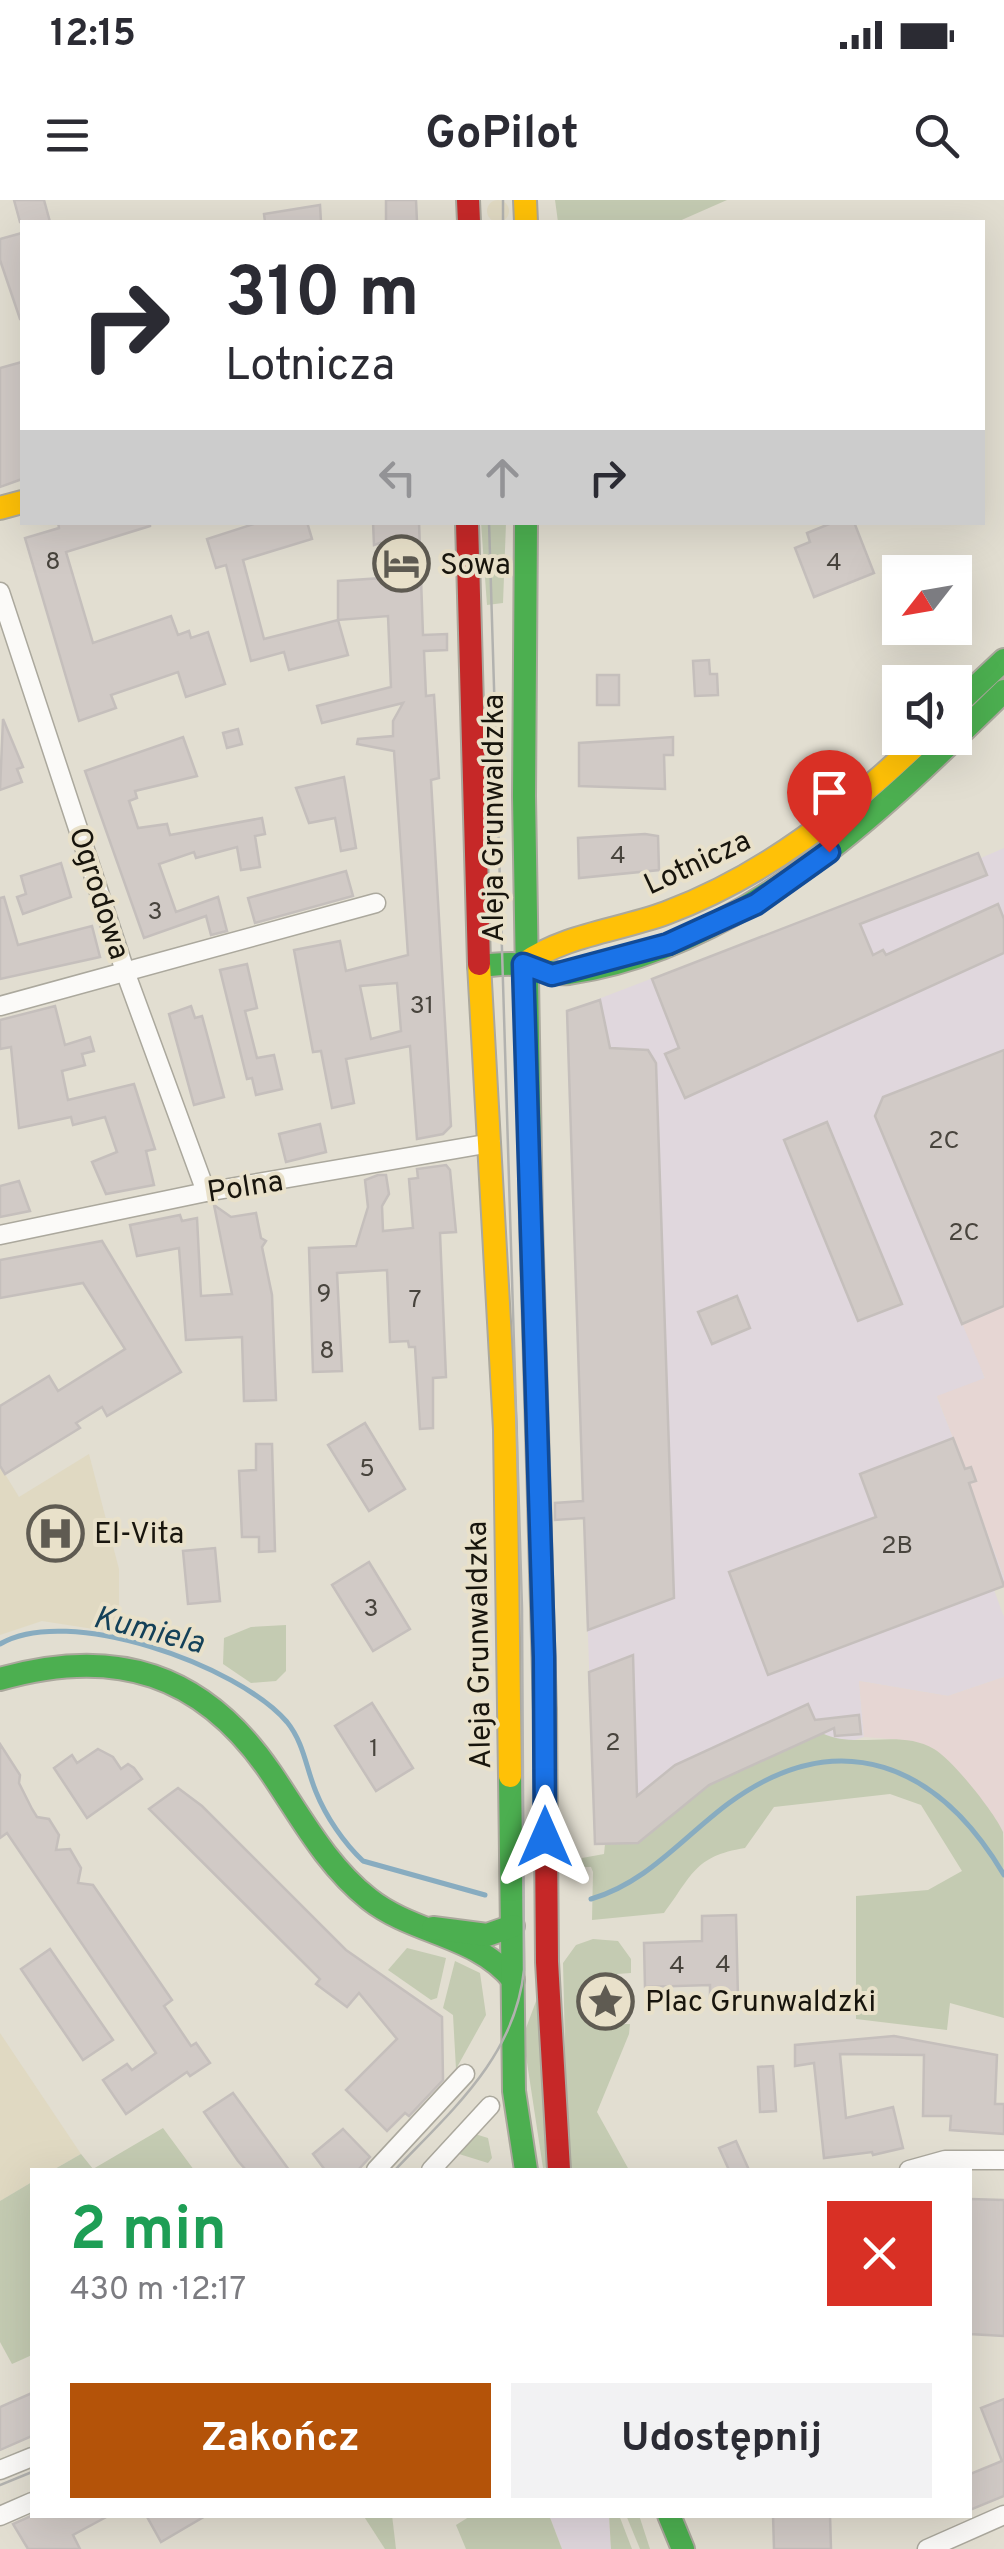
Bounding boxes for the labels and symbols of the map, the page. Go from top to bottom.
hotel icon: Sowa [371,534,431,594]
house number: 8 [45,547,61,579]
place label: Sowa [440,548,511,585]
house number: 4 [826,548,842,580]
north arrow [882,555,972,645]
street label: Aleja Grunwaldzka [477,694,514,942]
pin [787,750,872,853]
street label: Ogrodowa [59,823,136,965]
street label: Lotnicza [639,824,757,905]
house number: 4 [610,841,626,873]
house number: 3 [147,897,163,929]
house number: 31 [410,991,434,1023]
house number: 2C [928,1126,960,1158]
street label: Polna [205,1164,286,1213]
house number: 2C [948,1218,980,1250]
house number: 9 [317,1279,331,1311]
house number: 7 [408,1285,422,1317]
house number: 8 [319,1336,335,1368]
house number: 5 [359,1454,375,1486]
hospital icon: El-Vita [25,1503,85,1563]
place label: El-Vita [94,1517,184,1554]
street label: Aleja Grunwaldzka [460,1521,501,1769]
house number: 2B [881,1531,913,1563]
house number: 3 [363,1594,379,1626]
water label: Kumiela [89,1599,208,1665]
house number: 2 [605,1728,621,1760]
house number: 1 [369,1734,379,1766]
position arrow [493,1785,597,1889]
house number: 4 [715,1950,731,1982]
house number: 4 [669,1951,685,1983]
place icon: Plac Grunwaldzki [576,1971,636,2031]
place label: Plac Grunwaldzki [645,1985,876,2022]

